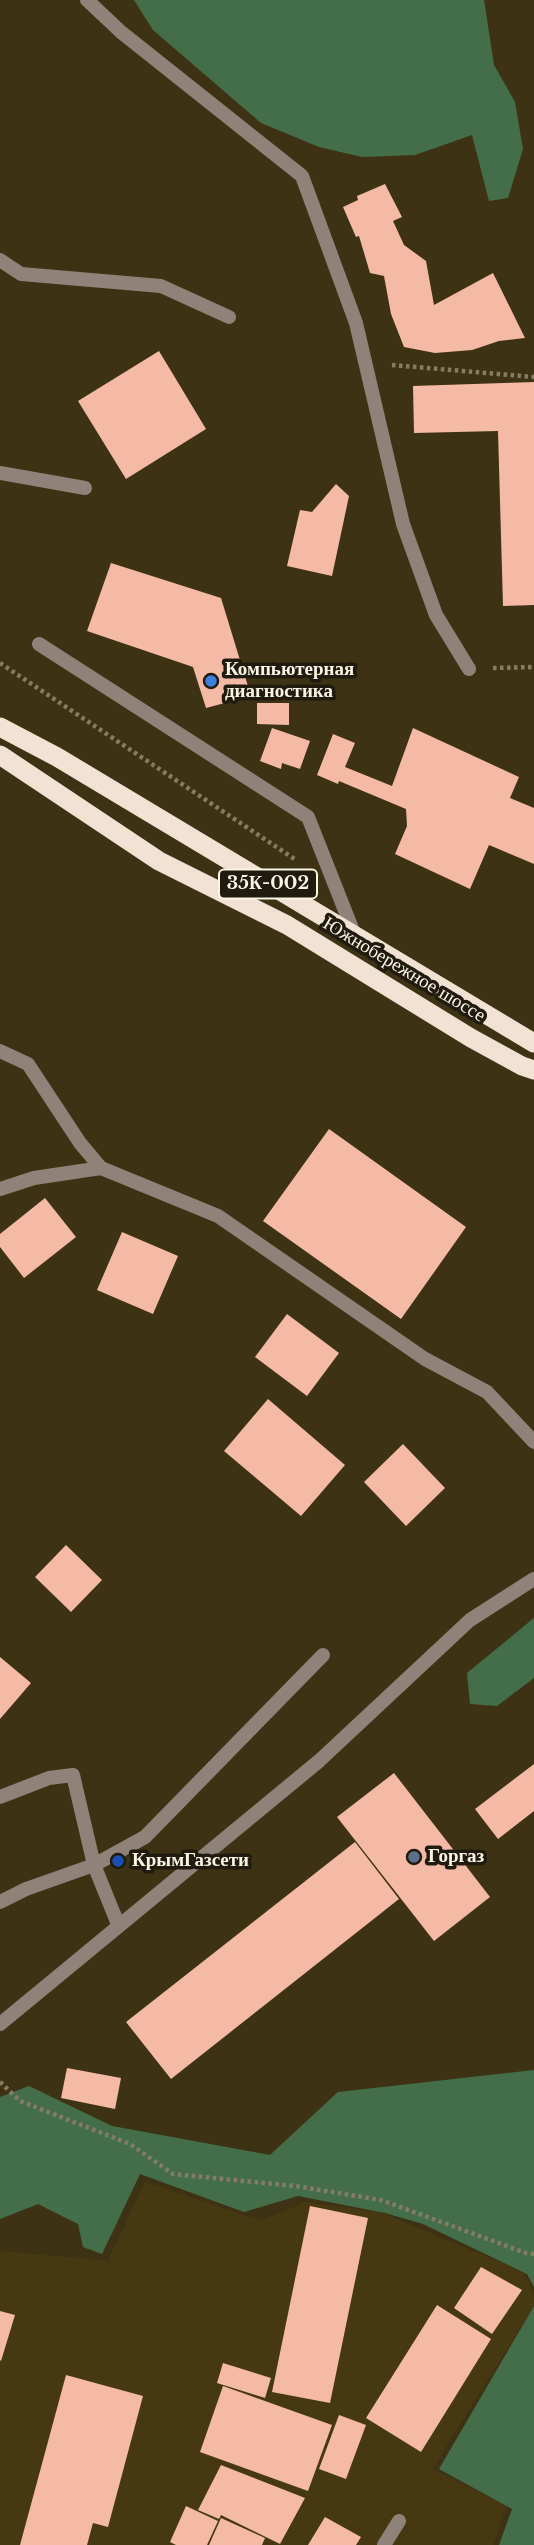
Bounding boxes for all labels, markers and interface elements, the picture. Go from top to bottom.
place label: Компьютерная диагностика [225,659,354,703]
marker: Компьютерная диагностика [203,673,219,689]
road number: 35К-002 [219,870,317,898]
street label: Южнобережное шоссе [319,912,489,1028]
place label: Горгаз [428,1846,484,1868]
marker: Горгаз [406,1849,422,1865]
place label: КрымГазсети [132,1850,249,1872]
marker: КрымГазсети [110,1853,126,1869]

